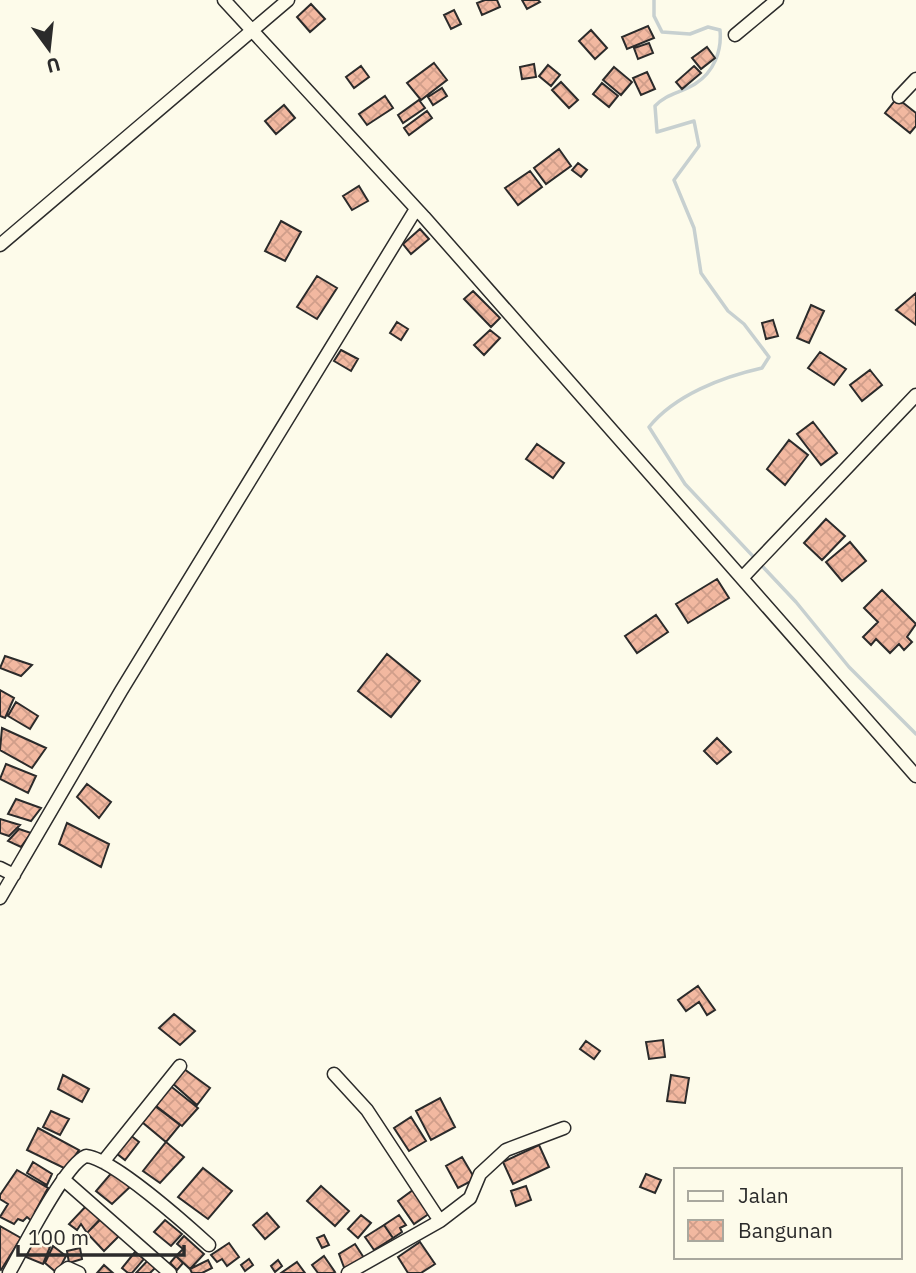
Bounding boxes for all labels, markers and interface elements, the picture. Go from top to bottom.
north arrow [14,14,84,84]
text: U [44,52,63,79]
legend [674,1168,902,1259]
text: Jalan [738,1181,789,1209]
scale bar [18,1214,184,1258]
text: Bangunan [738,1216,833,1244]
text: 100 m [28,1223,89,1251]

